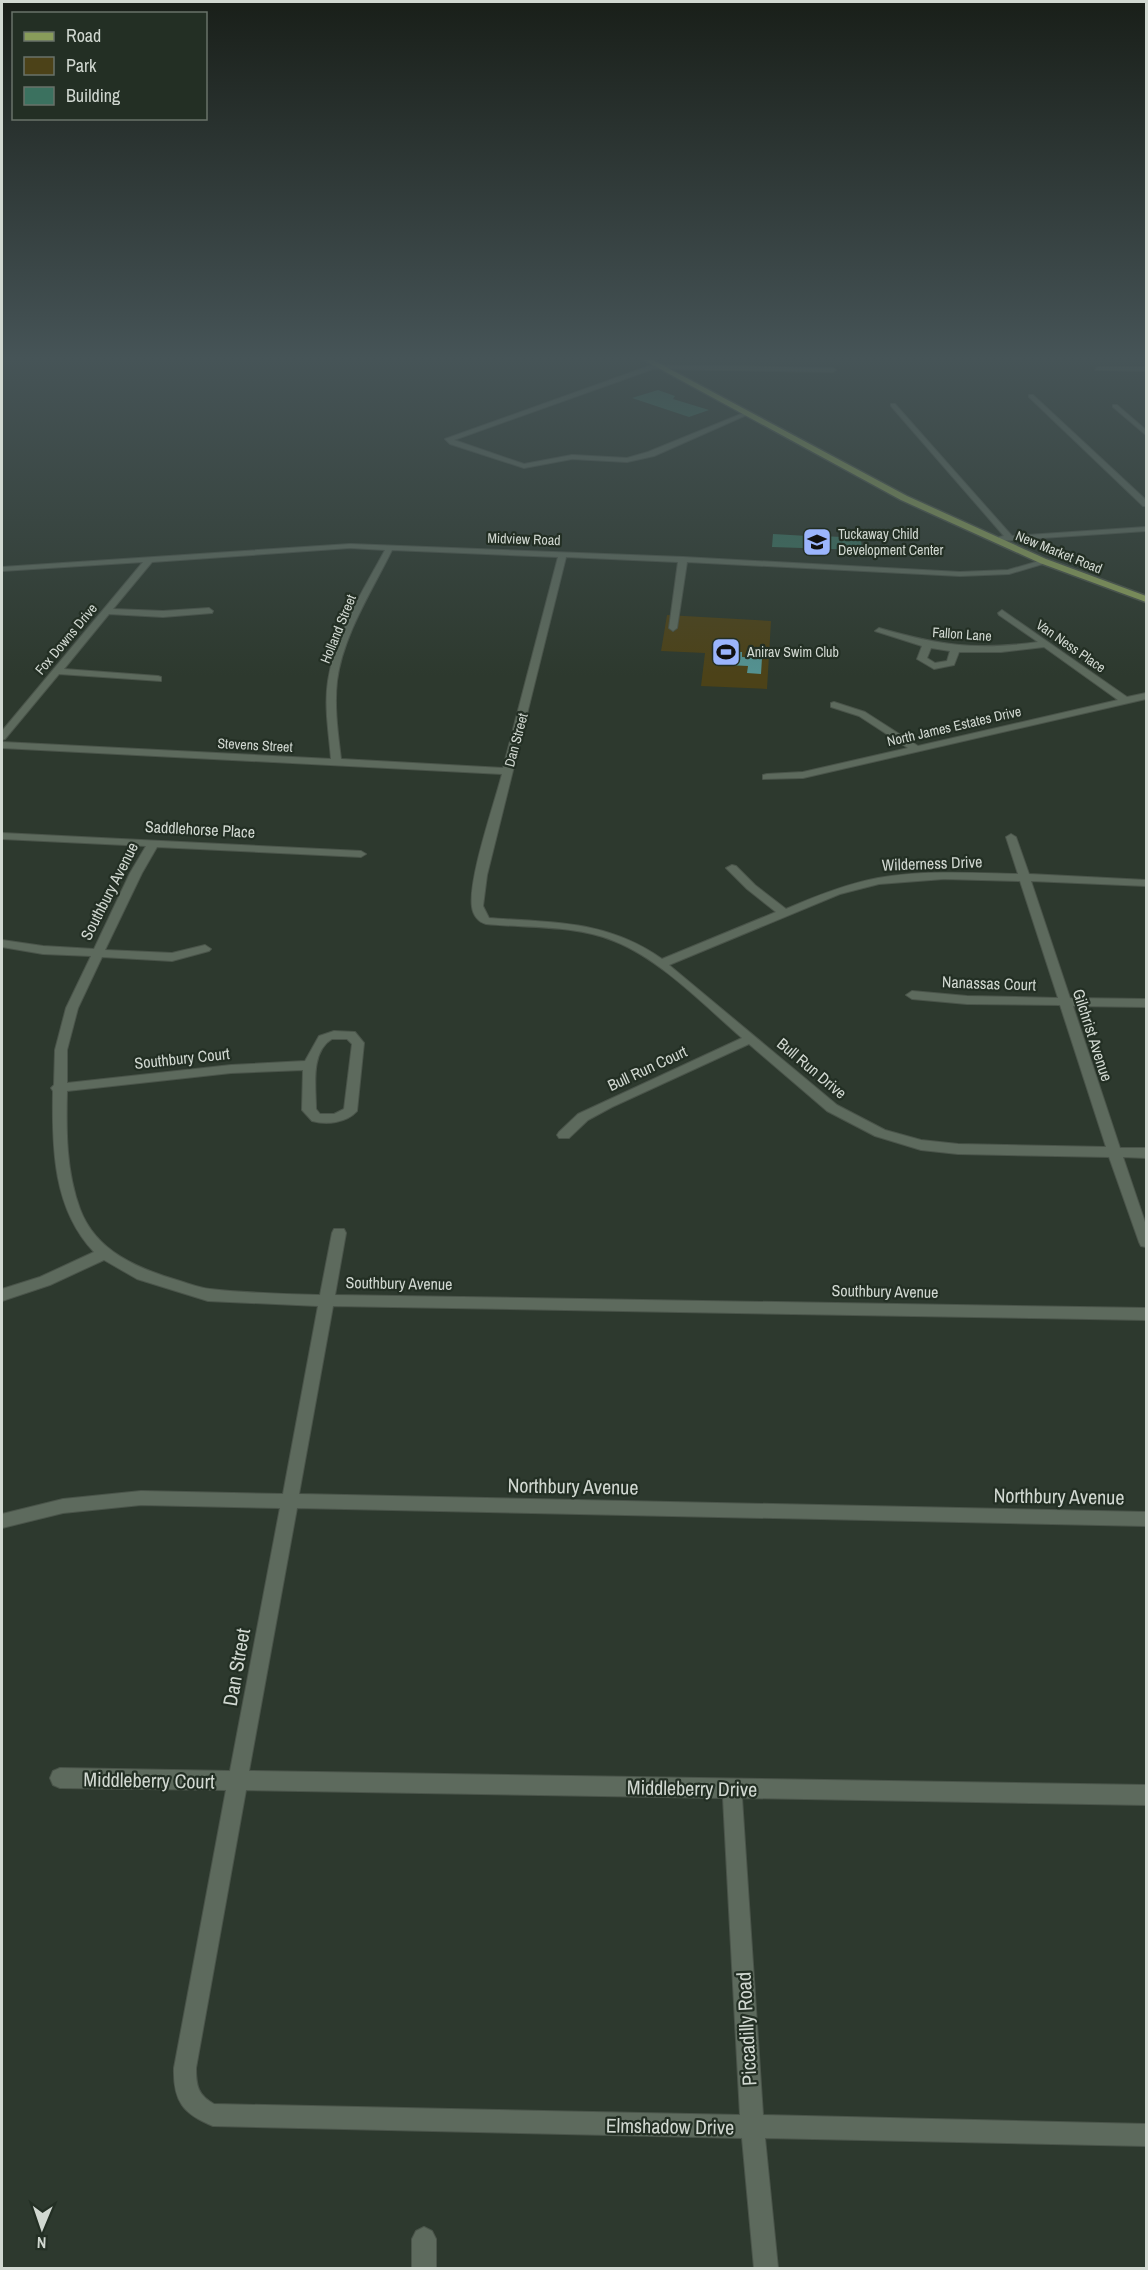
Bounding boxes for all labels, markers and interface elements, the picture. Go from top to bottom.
legend [12,12,207,120]
text: Road [66,23,101,48]
text: Park [66,53,97,78]
text: Building [66,83,121,108]
place label: Tuckaway Child Development Center [838,525,943,559]
school or university icon: Tuckaway Child Development Center [801,526,833,558]
street label: New Market Road [1013,526,1105,578]
street label: Midview Road [487,529,561,549]
street label: Holland Street [316,592,360,666]
street label: Fox Downs Drive [31,600,101,678]
street label: Van Ness Place [1033,615,1109,677]
street label: Fallon Lane [932,623,992,645]
sports icon: Anirav Swim Club [710,636,742,668]
place label: Anirav Swim Club [746,643,839,661]
street label: North James Estates Drive [885,702,1023,750]
street label: Dan Street [500,711,532,769]
street label: Stevens Street [217,734,293,756]
street label: Saddlehorse Place [144,815,256,843]
street label: Southbury Avenue [75,838,143,944]
street label: Wilderness Drive [881,850,983,876]
street label: Nanassas Court [942,970,1037,996]
street label: Gilchrist Avenue [1068,986,1118,1084]
street label: Bull Run Drive [773,1032,851,1104]
street label: Bull Run Court [604,1040,691,1096]
street label: Southbury Court [133,1042,231,1074]
street label: Southbury Avenue [345,1271,453,1295]
street label: Southbury Avenue [831,1279,939,1303]
street label: Northbury Avenue [507,1471,639,1501]
street label: Northbury Avenue [993,1481,1125,1511]
street label: Dan Street [216,1626,256,1708]
street label: Middleberry Court [83,1765,215,1795]
street label: Middleberry Drive [627,1773,757,1803]
street label: Piccadilly Road [730,1971,762,2087]
street label: Elmshadow Drive [606,2111,734,2141]
north arrow [12,2198,72,2258]
text: N [36,2232,47,2254]

